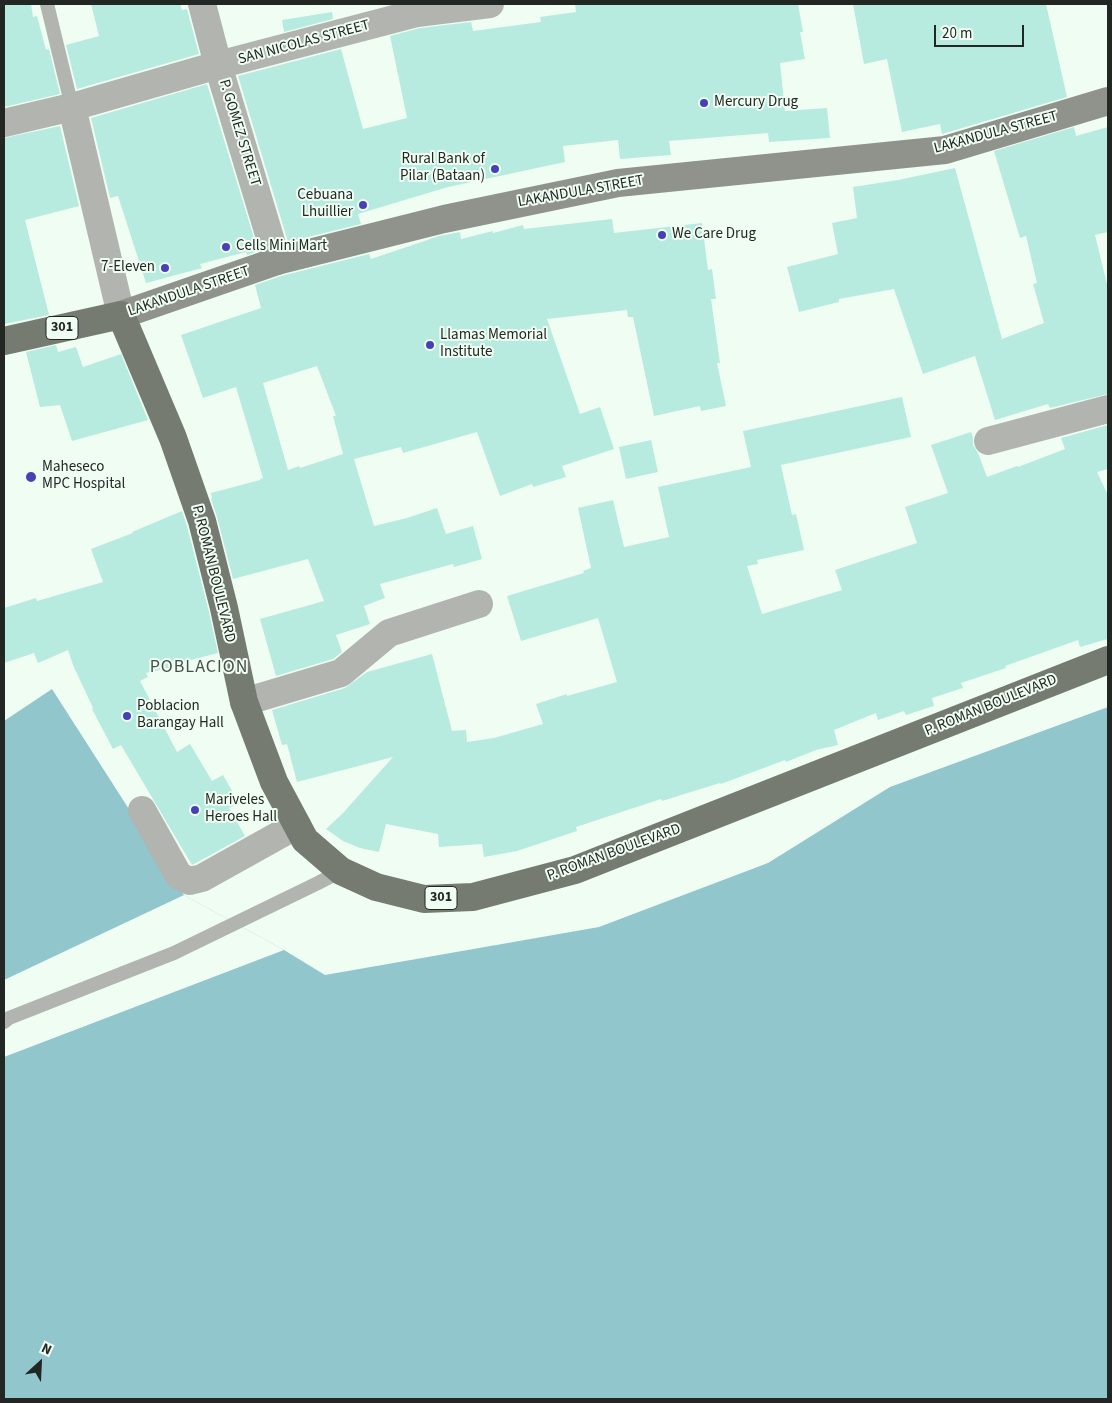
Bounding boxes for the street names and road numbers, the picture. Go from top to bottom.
street label: SAN NICOLAS STREET [236,17,372,69]
street label: P. GOMEZ STREET [214,77,264,189]
street label: LAKANDULA STREET [932,108,1060,158]
street label: LAKANDULA STREET [517,172,645,212]
street label: LAKANDULA STREET [126,263,252,321]
road number: 301 [46,316,78,339]
street label: P. ROMAN BOULEVARD [187,503,239,645]
street label: P. ROMAN BOULEVARD [922,671,1060,741]
street label: P. ROMAN BOULEVARD [545,820,683,886]
road number: 301 [425,886,457,910]

